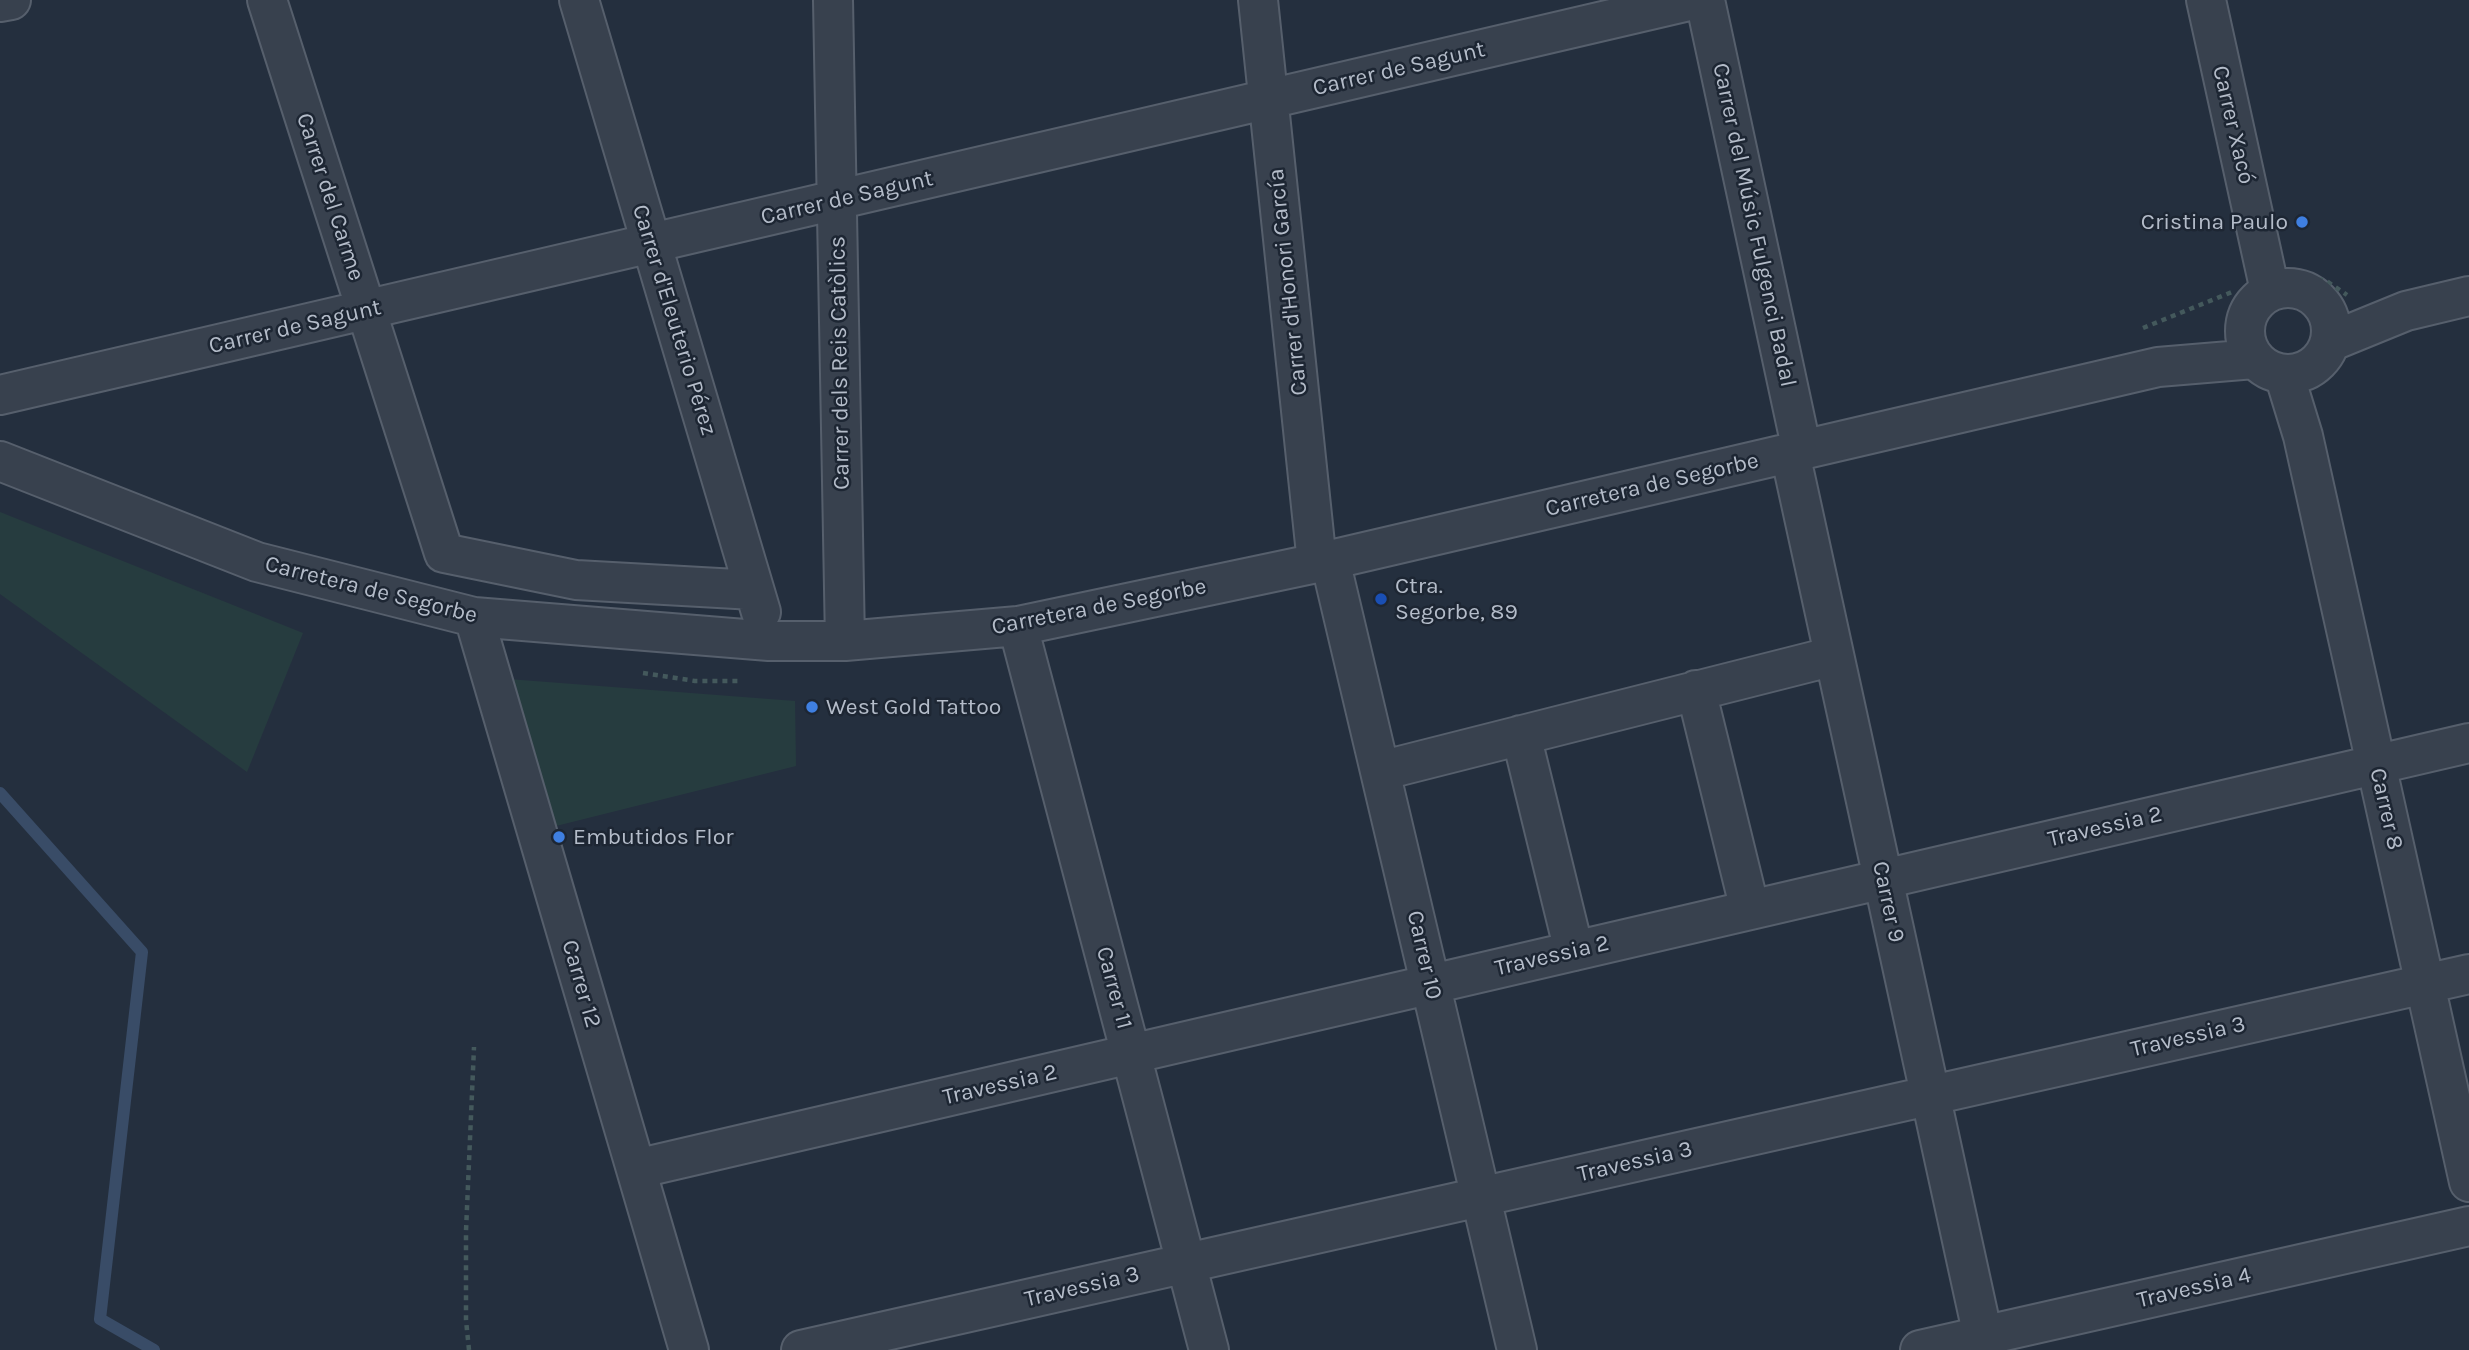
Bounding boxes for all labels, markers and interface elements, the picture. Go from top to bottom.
street label: Carrer de Sagunt [1310,36,1488,102]
street label: Carrer del Músic Fulgenci Badal [1706,61,1802,389]
street label: Carrer Xacó [2206,63,2260,187]
street label: Carrer del Carme [290,110,370,284]
street label: Carrer de Sagunt [758,165,936,231]
street label: Carrer d'Honori García [1262,167,1314,397]
street label: Carrer d'Eleuterio Pérez [626,201,722,439]
place label: Cristina Paulo [2141,208,2288,236]
marker: Cristina Paulo [2294,214,2310,230]
street label: Carrer dels Reis Catòlics [824,236,856,490]
street label: Carrer de Sagunt [206,294,384,360]
street label: Carretera de Segorbe [1543,447,1761,523]
street label: Carretera de Segorbe [262,550,480,630]
place label: Ctra. Segorbe, 89 [1395,572,1518,626]
street label: Carretera de Segorbe [989,573,1209,641]
marker: Ctra. Segorbe, 89 [1373,591,1389,607]
place label: West Gold Tattoo [826,693,1001,721]
marker: West Gold Tattoo [804,699,820,715]
street label: Carrer 8 [2363,765,2409,853]
street label: Travessia 2 [2045,800,2165,854]
place label: Embutidos Flor [573,823,734,851]
marker: Embutidos Flor [551,829,567,845]
street label: Carrer 9 [1866,859,1910,945]
street label: Carrer 10 [1400,908,1448,1002]
street label: Travessia 2 [1492,929,1612,983]
street label: Carrer 12 [555,937,607,1031]
street label: Carrer 11 [1090,944,1138,1032]
street label: Travessia 3 [2128,1010,2248,1064]
street label: Travessia 2 [940,1058,1060,1112]
street label: Travessia 3 [1575,1135,1695,1189]
street label: Travessia 3 [1022,1260,1142,1314]
street label: Travessia 4 [2134,1261,2254,1315]

